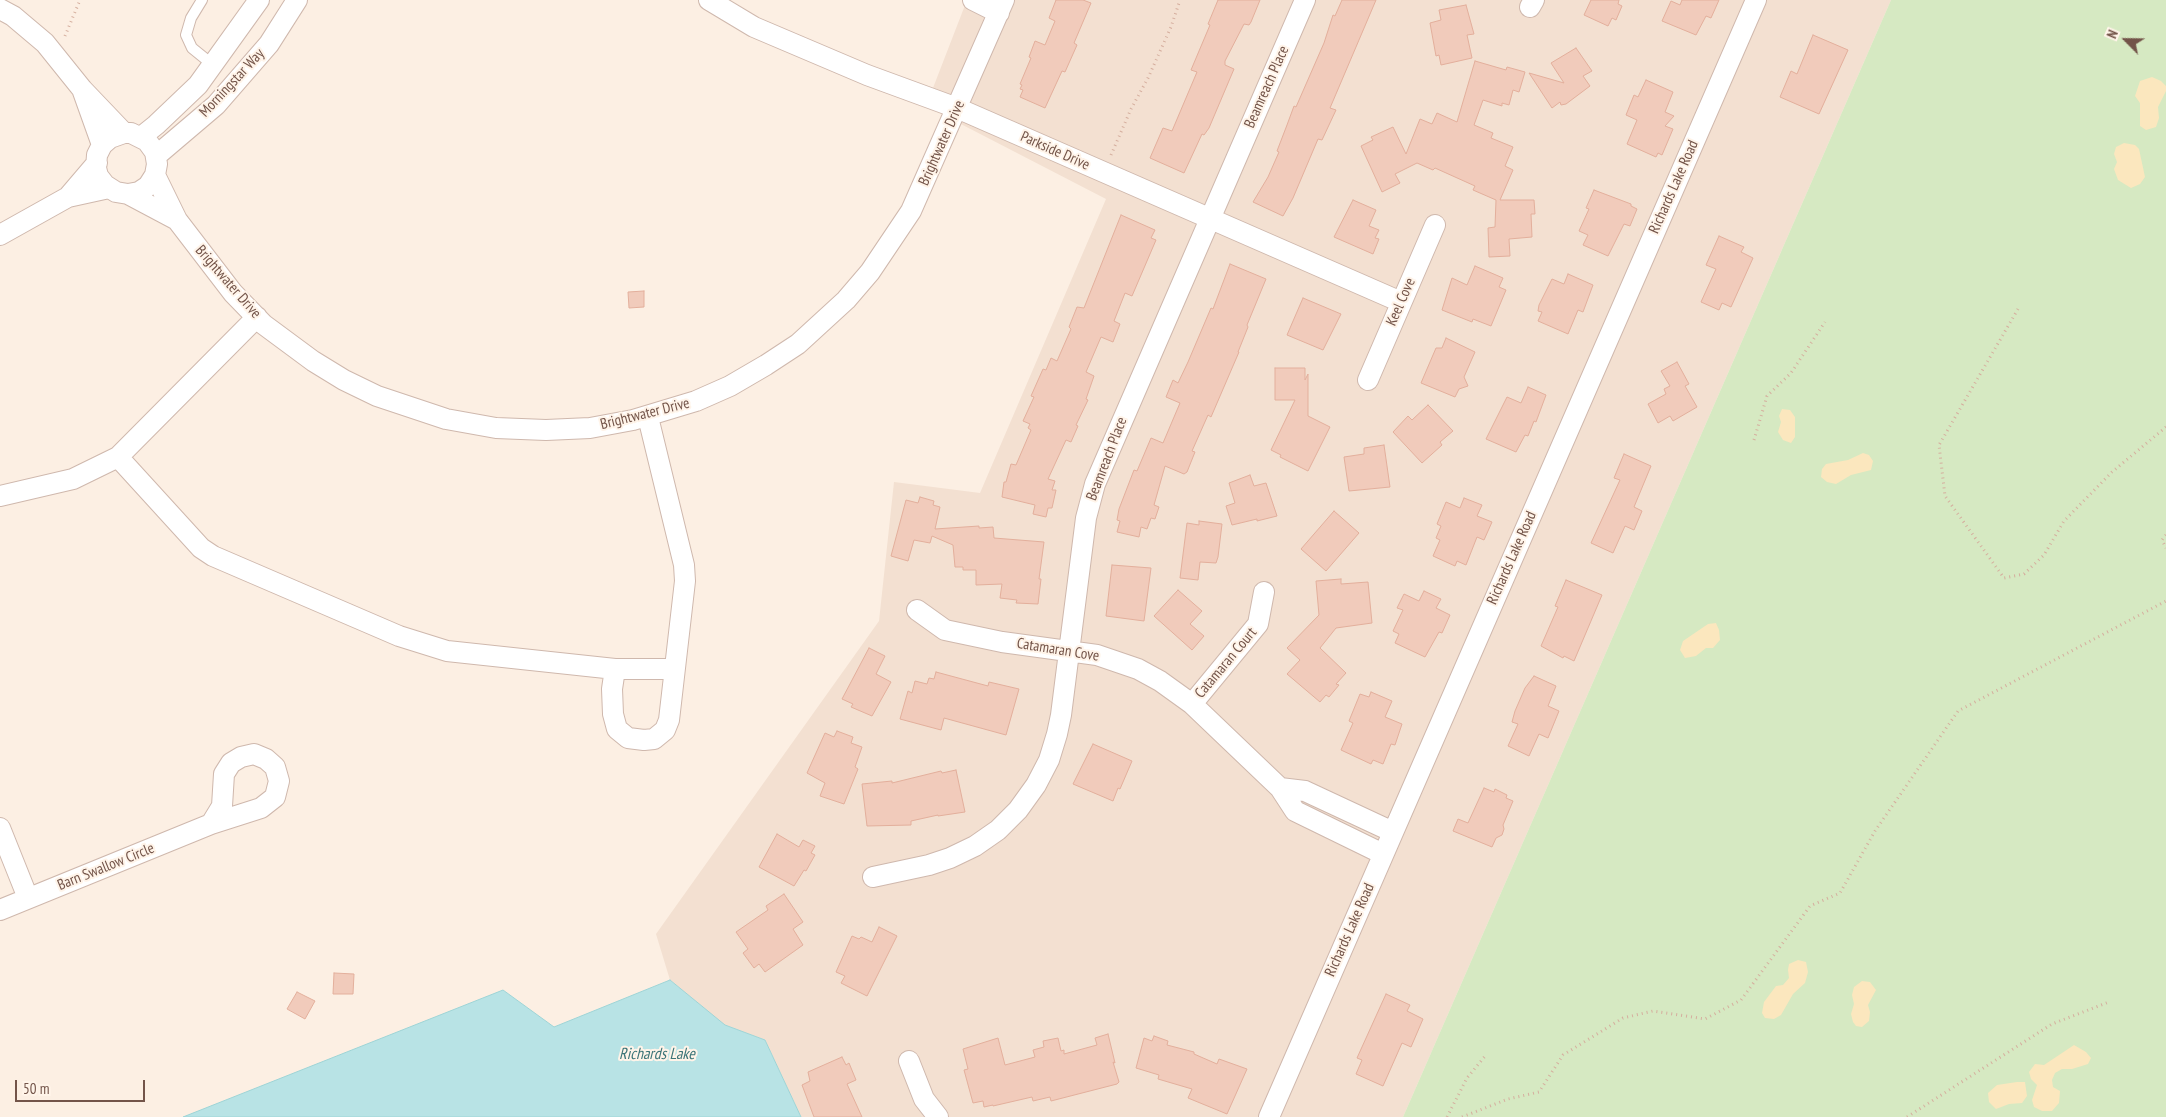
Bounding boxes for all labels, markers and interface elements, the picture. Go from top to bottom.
north arrow [2101,15,2151,65]
text: N [2102,27,2122,41]
street label: Beamreach Place [1241,43,1293,131]
street label: Morningstar Way [196,45,268,121]
street label: Brightwater Drive [915,98,969,188]
street label: Parkside Drive [1018,128,1092,174]
street label: Richards Lake Road [1645,138,1703,236]
street label: Brightwater Drive [191,242,265,322]
street label: Keel Cove [1382,275,1420,329]
street label: Brightwater Drive [599,394,691,434]
street label: Beamreach Place [1083,415,1131,503]
street label: Richards Lake Road [1483,509,1541,607]
street label: Catamaran Court [1191,624,1261,702]
street label: Catamaran Cove [1015,635,1101,665]
street label: Barn Swallow Circle [55,839,157,895]
street label: Richards Lake Road [1321,881,1379,979]
water label: Richards Lake [619,1044,695,1064]
scale bar [18,1070,148,1102]
text: 50 m [23,1079,49,1098]

